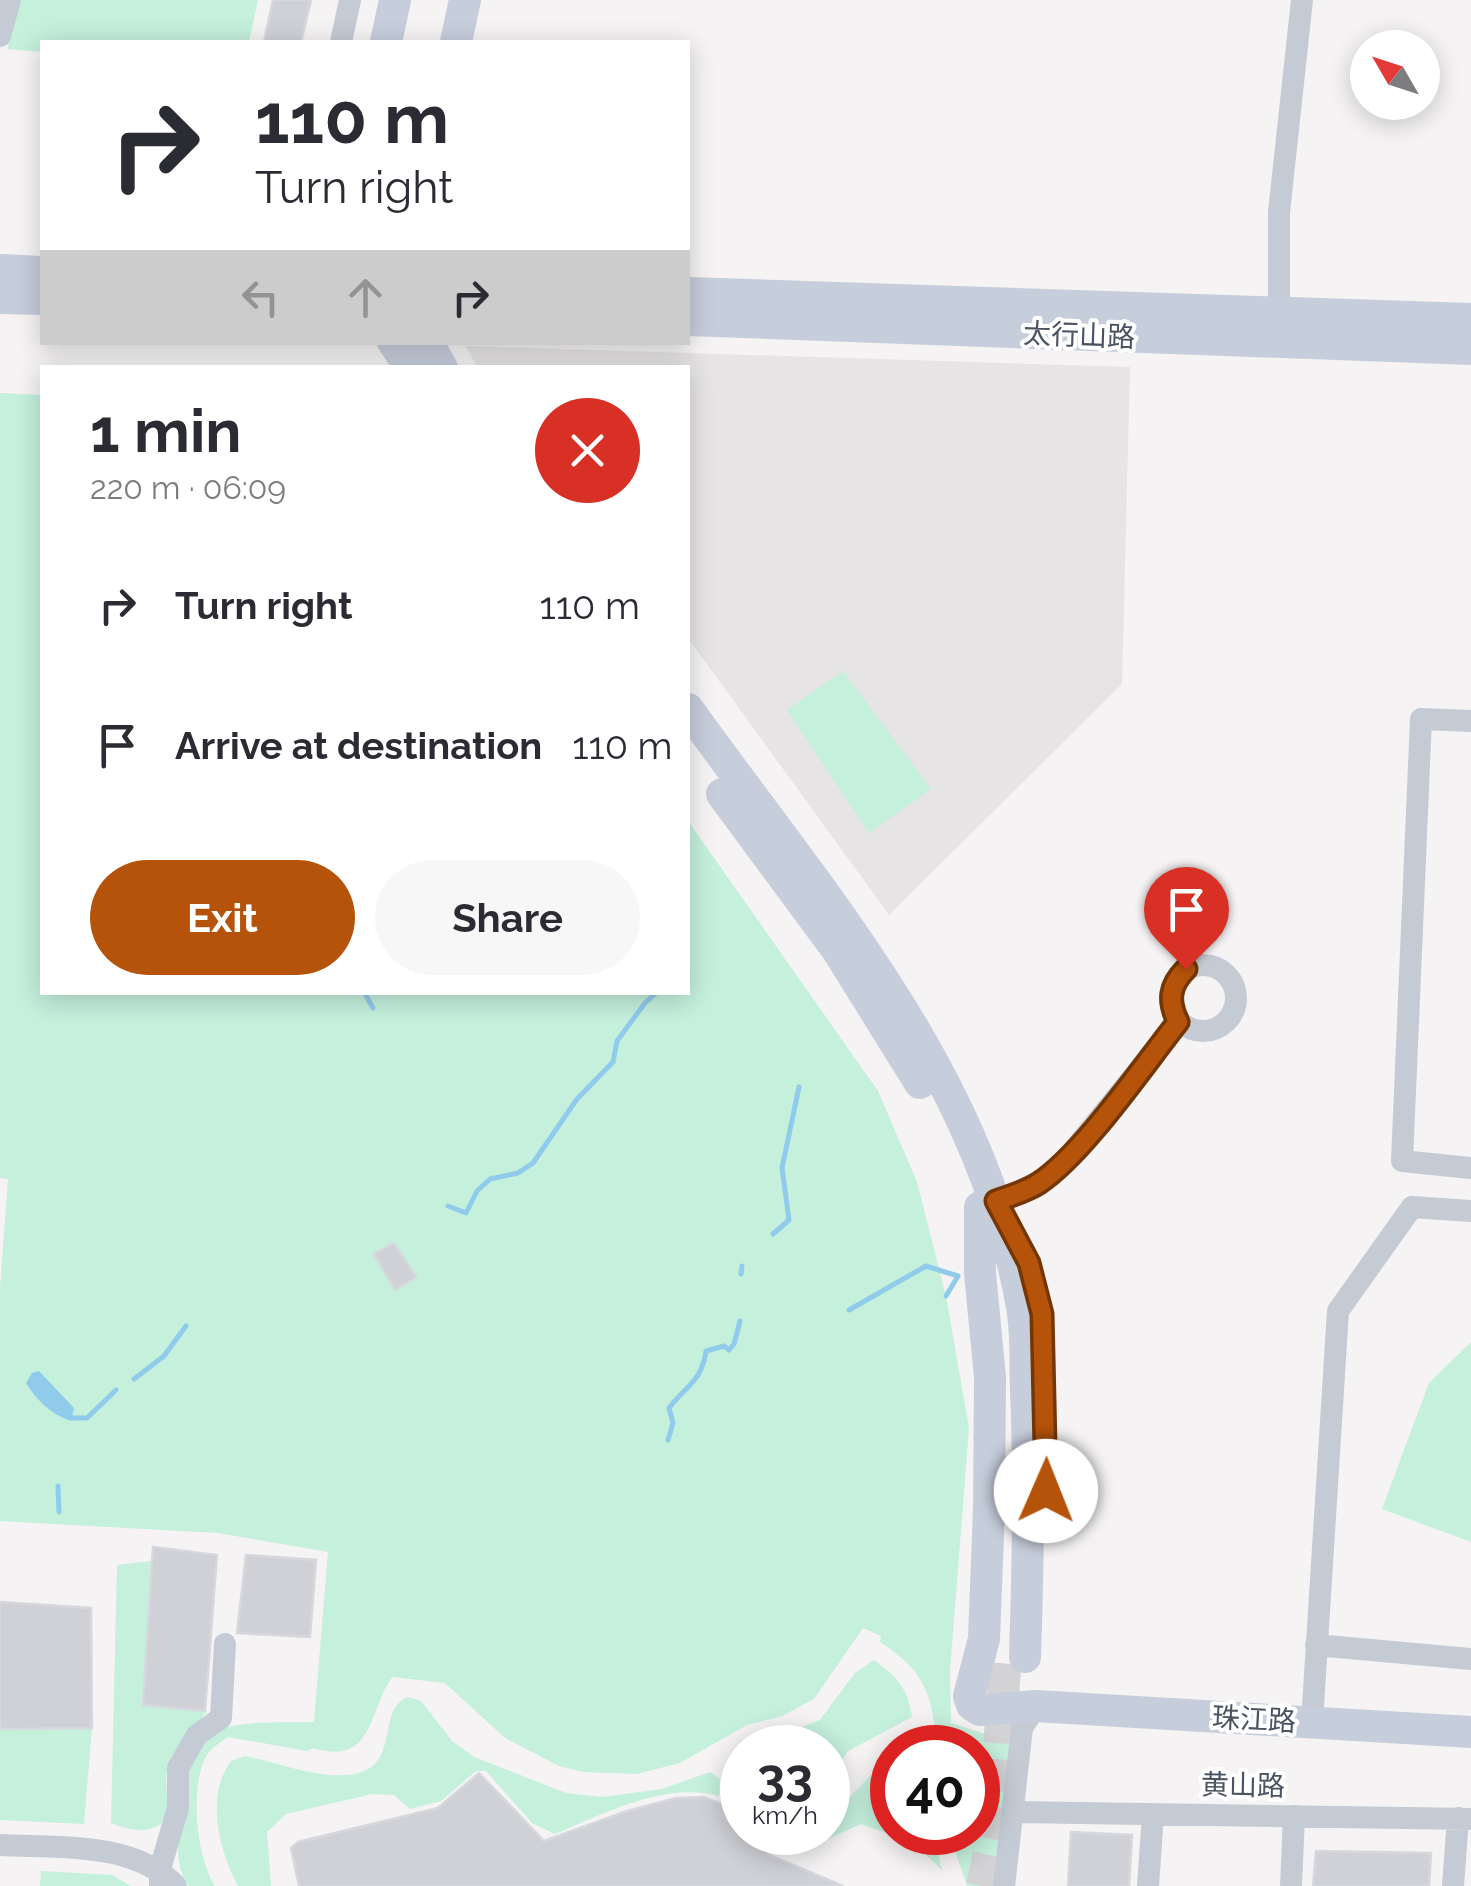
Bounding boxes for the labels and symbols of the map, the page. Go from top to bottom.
north arrow [1350,30,1440,120]
street label: 太行山路 [1022,317,1136,354]
pin [1144,867,1229,970]
position arrow [994,1439,1098,1543]
street label: 珠江路 [1211,1701,1297,1738]
speed limit sign: 40 [870,1725,1000,1855]
street label: 黄山路 [1201,1768,1285,1803]

